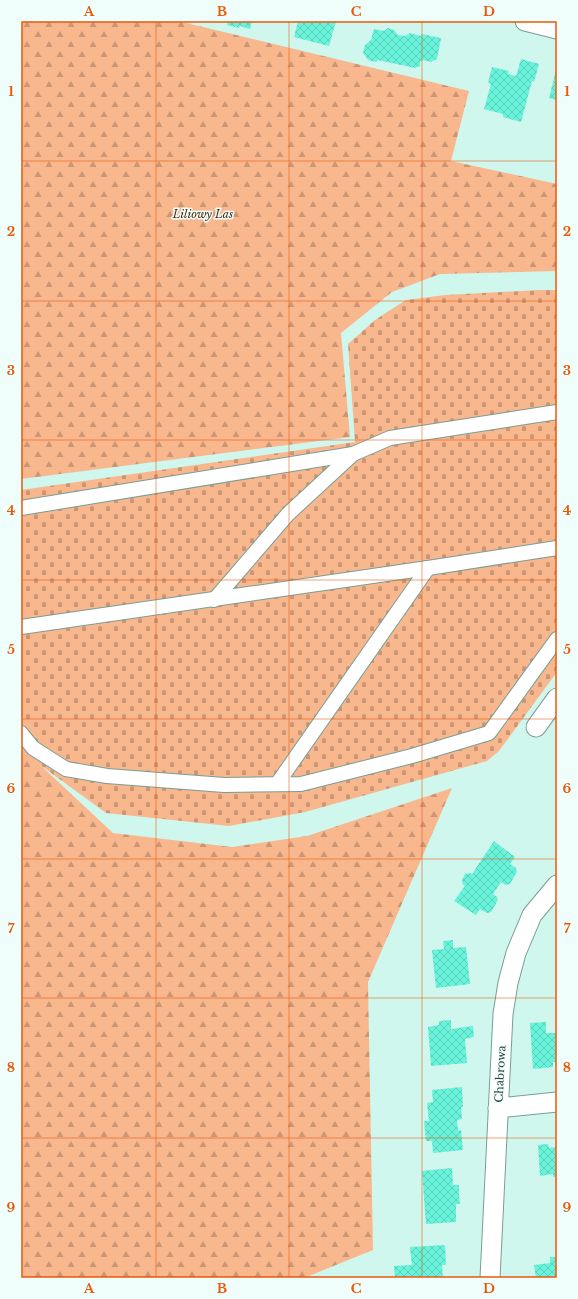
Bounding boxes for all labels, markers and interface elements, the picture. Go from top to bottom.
text: A [83,3,95,20]
text: B [217,3,227,20]
text: C [351,3,362,20]
text: D [483,3,495,20]
text: 1 [8,83,14,100]
text: 1 [564,83,570,100]
park label: Liliowy Las [172,207,233,221]
text: 2 [7,223,15,240]
text: 2 [563,223,571,240]
text: 3 [7,362,15,379]
text: 3 [563,362,571,379]
text: 4 [7,502,16,519]
text: 4 [563,502,572,519]
text: 5 [7,641,15,658]
text: 5 [563,641,571,658]
text: 6 [7,780,16,797]
text: 6 [563,780,572,797]
text: 7 [8,920,15,937]
text: 7 [564,920,571,937]
street label: Chabrowa [492,1044,509,1103]
text: 8 [7,1059,15,1076]
text: 8 [563,1059,571,1076]
text: 9 [7,1199,16,1216]
text: 9 [563,1199,572,1216]
text: A [83,1280,95,1297]
text: B [217,1280,227,1297]
text: C [351,1280,362,1297]
text: D [483,1280,495,1297]

